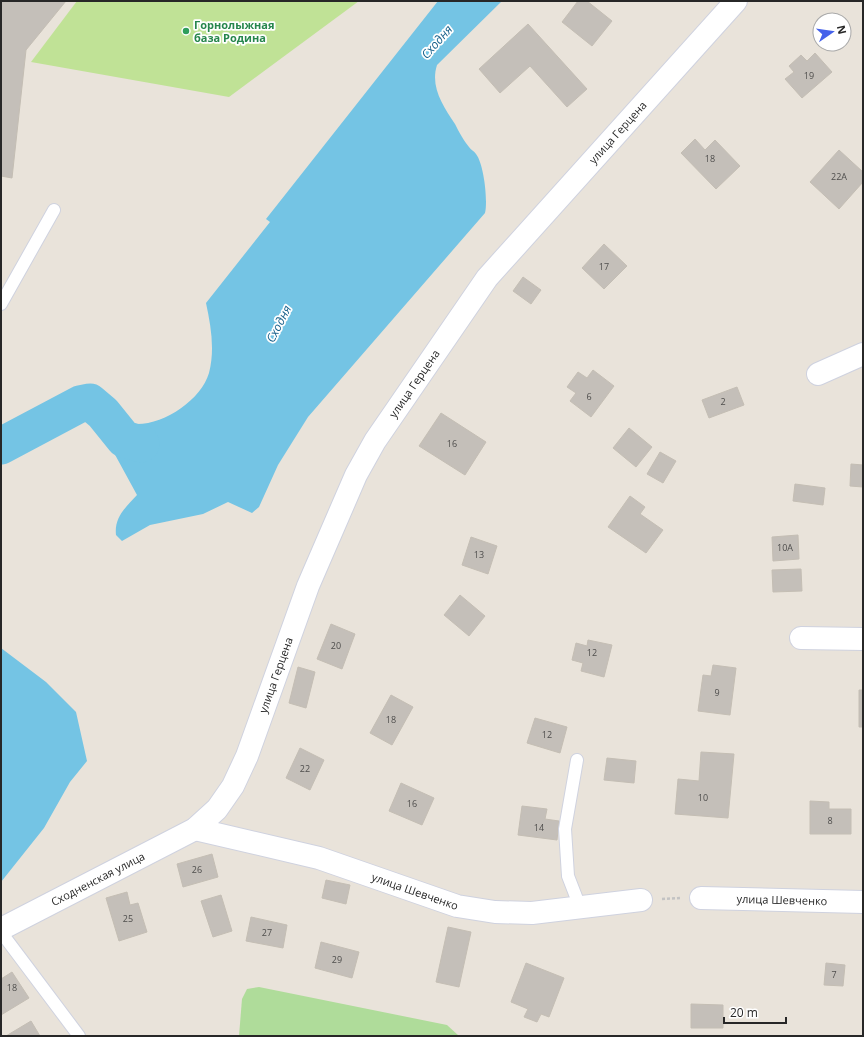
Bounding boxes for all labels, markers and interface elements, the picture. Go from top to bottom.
north arrow [812,12,852,52]
place label: Горнолыжная база Родина [194,17,275,45]
water label: Сходня [417,21,456,62]
text: N [834,24,851,36]
marker: Горнолыжная база Родина [181,26,191,36]
house number: 19 [804,69,814,82]
street label: улица Герцена [585,98,650,167]
house number: 18 [705,152,715,165]
house number: 22А [831,170,847,183]
house number: 17 [599,260,609,273]
water label: Сходня [262,302,295,345]
street label: улица Герцена [385,347,443,421]
house number: 6 [586,390,592,403]
house number: 2 [720,395,726,408]
house number: 16 [447,437,457,450]
house number: 10А [777,541,793,554]
house number: 13 [474,548,484,561]
street label: улица Герцена [255,635,296,715]
house number: 20 [331,639,341,652]
house number: 12 [587,646,597,659]
house number: 9 [714,686,720,699]
house number: 18 [386,713,396,726]
house number: 12 [542,728,552,741]
house number: 22 [300,762,310,775]
house number: 10 [698,791,708,804]
house number: 16 [407,797,417,810]
house number: 8 [827,814,833,827]
house number: 14 [534,821,544,834]
street label: Сходненская улица [48,848,147,909]
house number: 26 [192,863,202,876]
street label: улица Шевченко [370,869,461,913]
street label: улица Шевченко [736,891,828,908]
house number: 25 [123,912,133,925]
house number: 27 [262,926,272,939]
house number: 29 [332,953,342,966]
house number: 7 [831,968,837,981]
house number: 18 [7,981,17,994]
scale bar [724,999,786,1025]
text: 20 m [730,1004,758,1021]

